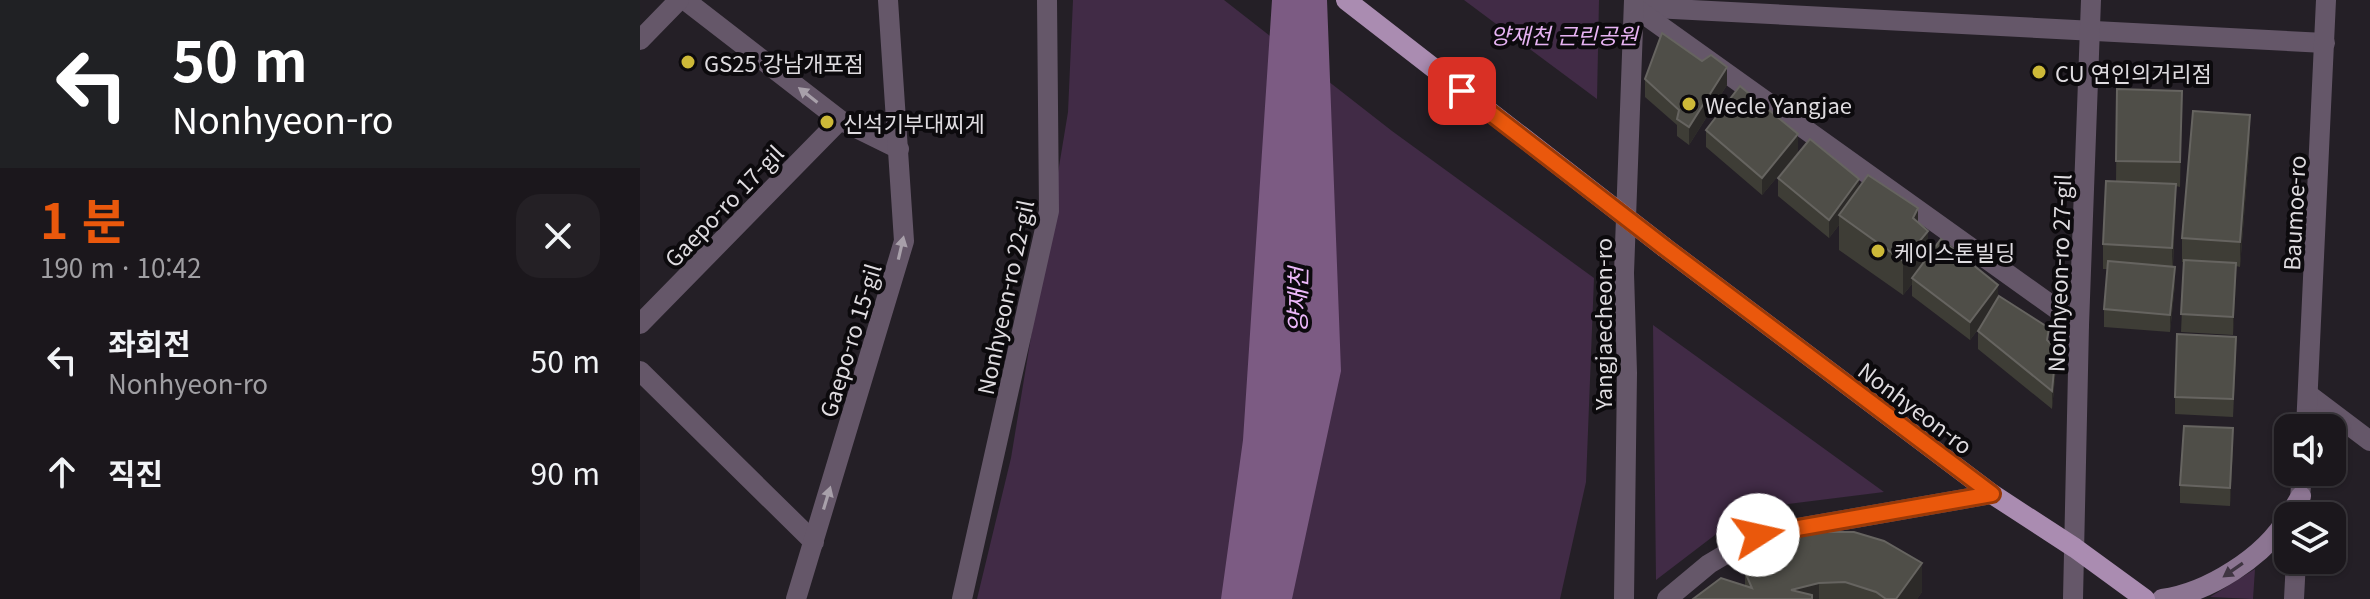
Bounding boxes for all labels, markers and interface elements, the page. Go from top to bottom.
text: 50 m [172,17,308,98]
park label: 양재천 근린공원 [1490,18,1640,50]
icon: left [40,32,144,136]
place label: GS25 강남개포점 [704,46,864,78]
marker: GS25 강남개포점 [679,53,697,71]
place label: CU 연인의거리점 [2055,56,2212,88]
pin [1428,57,1496,125]
marker: CU 연인의거리점 [2030,63,2048,81]
icon: arrive [1440,69,1484,113]
one-way arrow [798,88,818,104]
place label: Wecle Yangjae [1705,88,1852,120]
text: Nonhyeon-ro [172,92,394,144]
marker: Wecle Yangjae [1680,95,1698,113]
place label: 신석기부대찌게 [843,106,985,138]
marker: 신석기부대찌게 [818,113,836,131]
street label: Gaepo-ro 17-gil [656,137,790,273]
street label: Baumoe-ro [2274,155,2312,271]
street label: Nonhyeon-ro 27-gil [2039,173,2077,373]
text: 1 분 [40,183,126,253]
button: close [516,194,600,278]
street label: Nonhyeon-ro 22-gil [968,197,1040,397]
place label: 케이스톤빌딩 [1894,235,2015,267]
one-way arrow [895,236,908,261]
street label: Yangjaecheon-ro [1586,238,1618,411]
marker: 케이스톤빌딩 [1869,242,1887,260]
text: 190 m · 10:42 [40,248,201,285]
street label: Gaepo-ro 15-gil [810,259,888,421]
water label: 양재천 [1278,264,1314,333]
text: 좌회전 [108,320,191,364]
icon: left [40,338,84,382]
text: 50 m [531,338,600,382]
street label: Nonhyeon-ro [1852,353,1980,461]
text: Nonhyeon-ro [108,364,268,401]
map controls [2274,414,2346,574]
button: sound [2274,414,2346,486]
icon: ahead [40,450,84,494]
text: 직진 [108,450,163,494]
text: 90 m [531,450,600,494]
one-way arrow [821,485,834,509]
position arrow [1716,493,1800,577]
button: layers [2274,502,2346,574]
one-way arrow [2222,562,2243,577]

